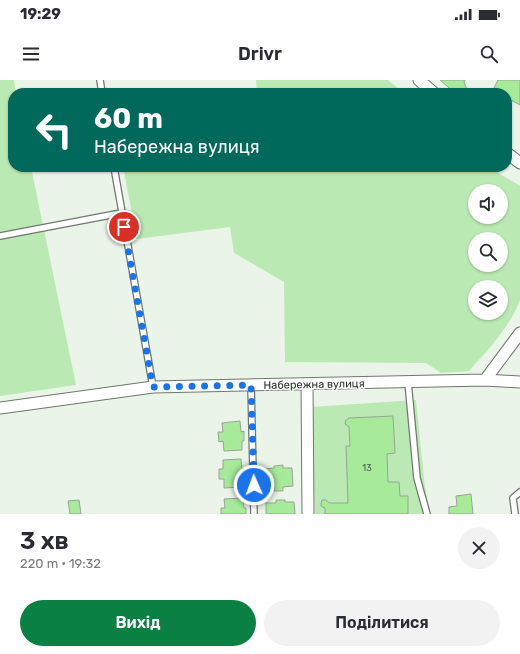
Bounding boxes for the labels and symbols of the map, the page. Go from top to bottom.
pin [107,210,141,244]
street label: Набережна вулиця [263,377,365,392]
house number: 13 [362,463,372,473]
position arrow [233,464,275,506]

